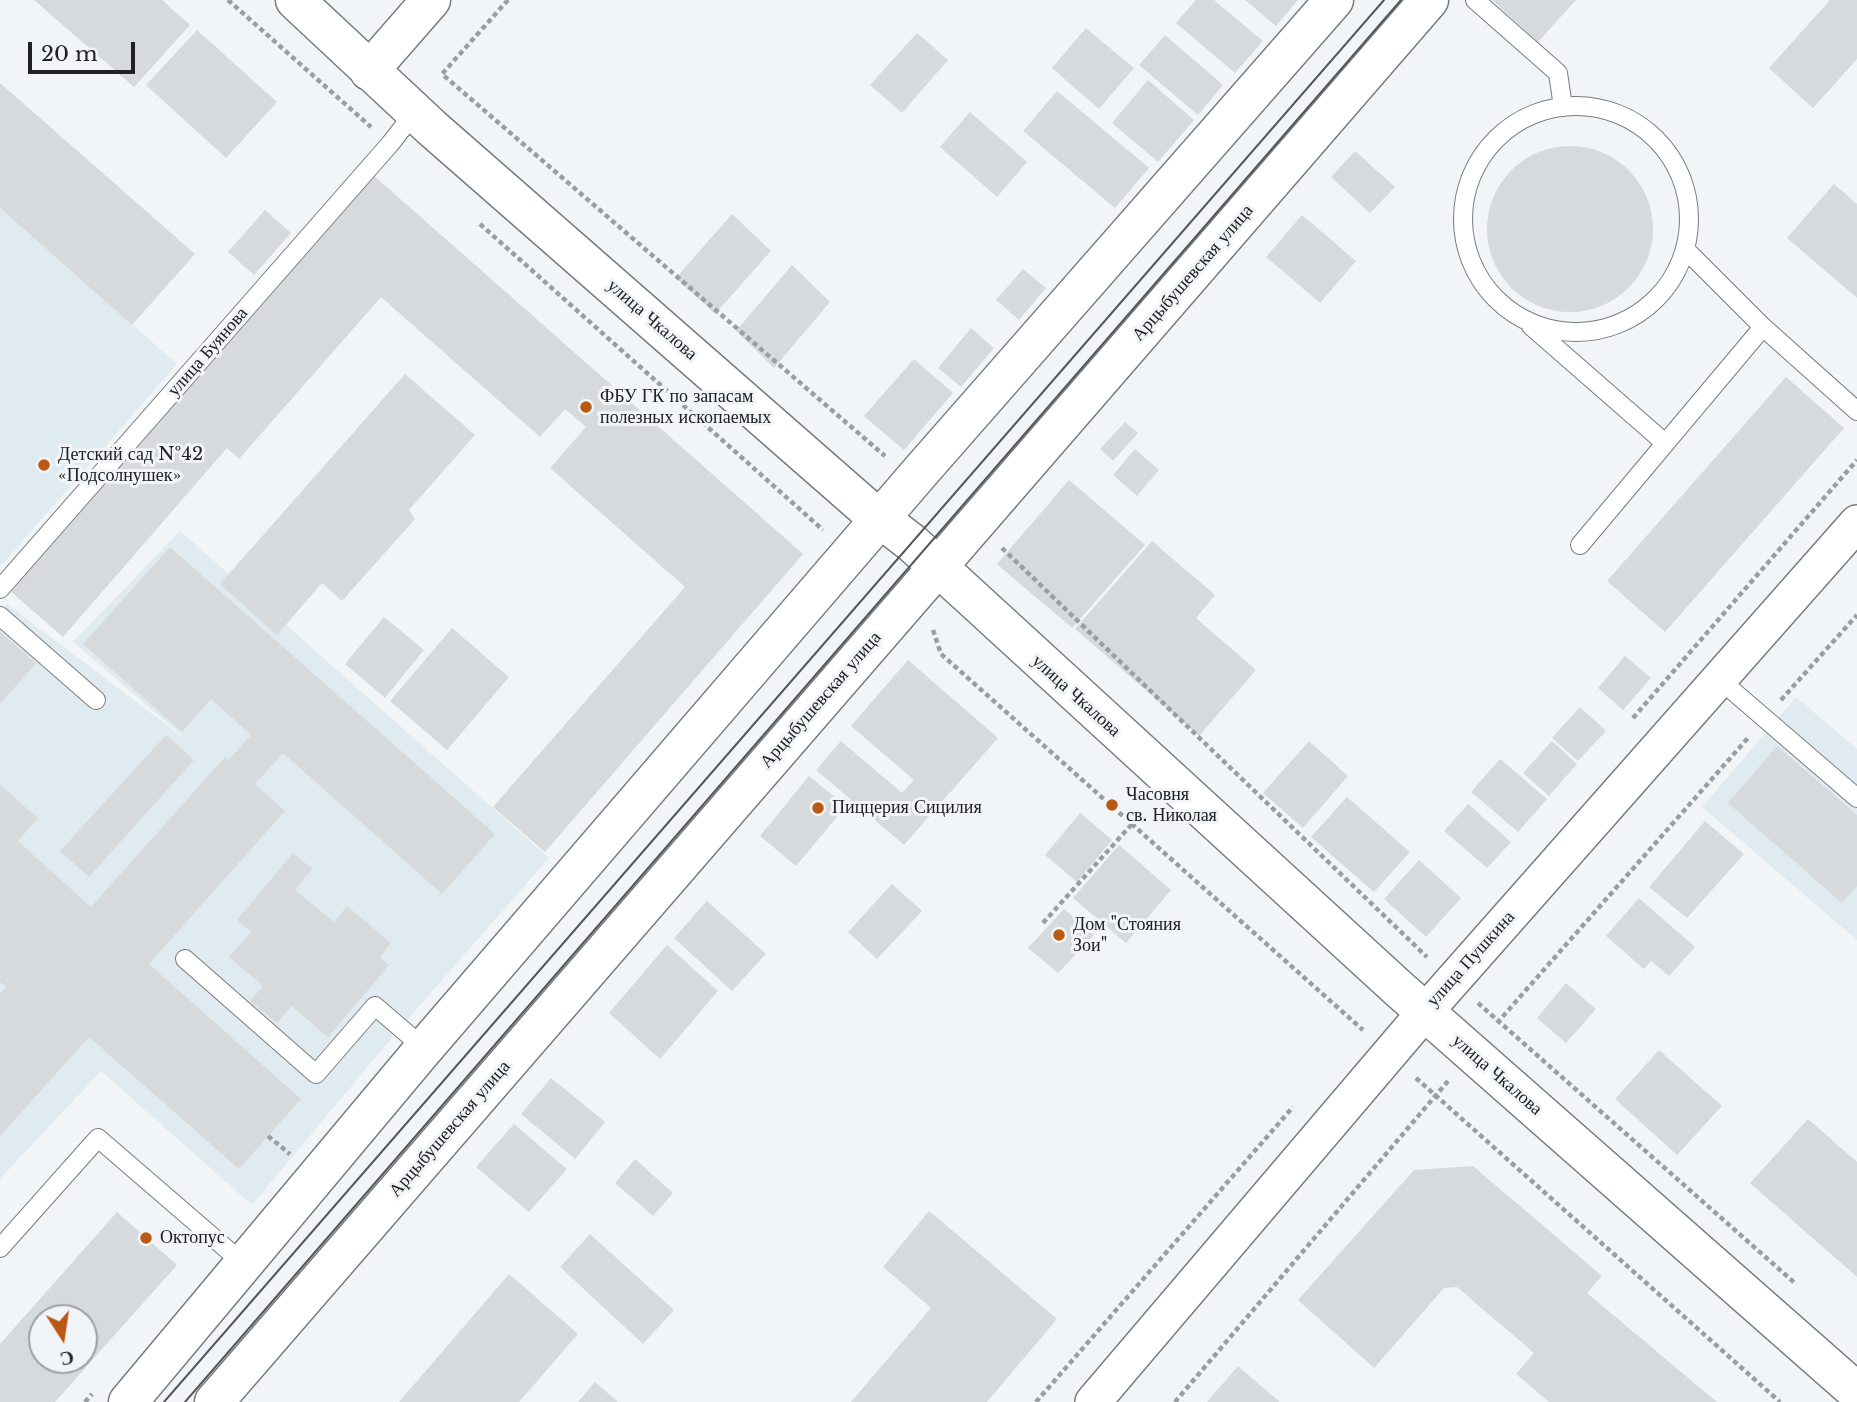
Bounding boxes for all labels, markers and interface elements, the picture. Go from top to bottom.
scale bar [32,28,138,72]
text: 20 m [41,41,98,67]
street label: Арцыбушевская улица [1128,200,1258,346]
street label: улица Чкалова [603,275,701,365]
street label: улица Буянова [163,303,253,401]
place label: ФБУ ГК по запасам полезных ископаемых [600,386,771,428]
marker: ФБУ ГК по запасам полезных ископаемых [578,399,594,415]
place label: Детский сад №42 «Подсолнушек» [58,444,203,486]
marker: Детский сад №42 «Подсолнушек» [36,457,52,473]
street label: Арцыбушевская улица [756,627,886,773]
street label: улица Чкалова [1027,650,1125,742]
place label: Часовня св. Николая [1126,784,1217,826]
place label: Пиццерия Сицилия [832,797,982,819]
marker: Часовня св. Николая [1104,797,1120,813]
marker: Пиццерия Сицилия [810,800,826,816]
street label: улица Пушкина [1422,907,1520,1011]
place label: Дом "Стояния Зои" [1073,914,1181,956]
marker: Дом "Стояния Зои" [1051,927,1067,943]
street label: улица Чкалова [1448,1030,1546,1120]
street label: Арцыбушевская улица [385,1056,515,1202]
place label: Октопус [160,1227,225,1249]
marker: Октопус [138,1230,154,1246]
north arrow [28,1304,98,1374]
text: С [58,1345,76,1371]

